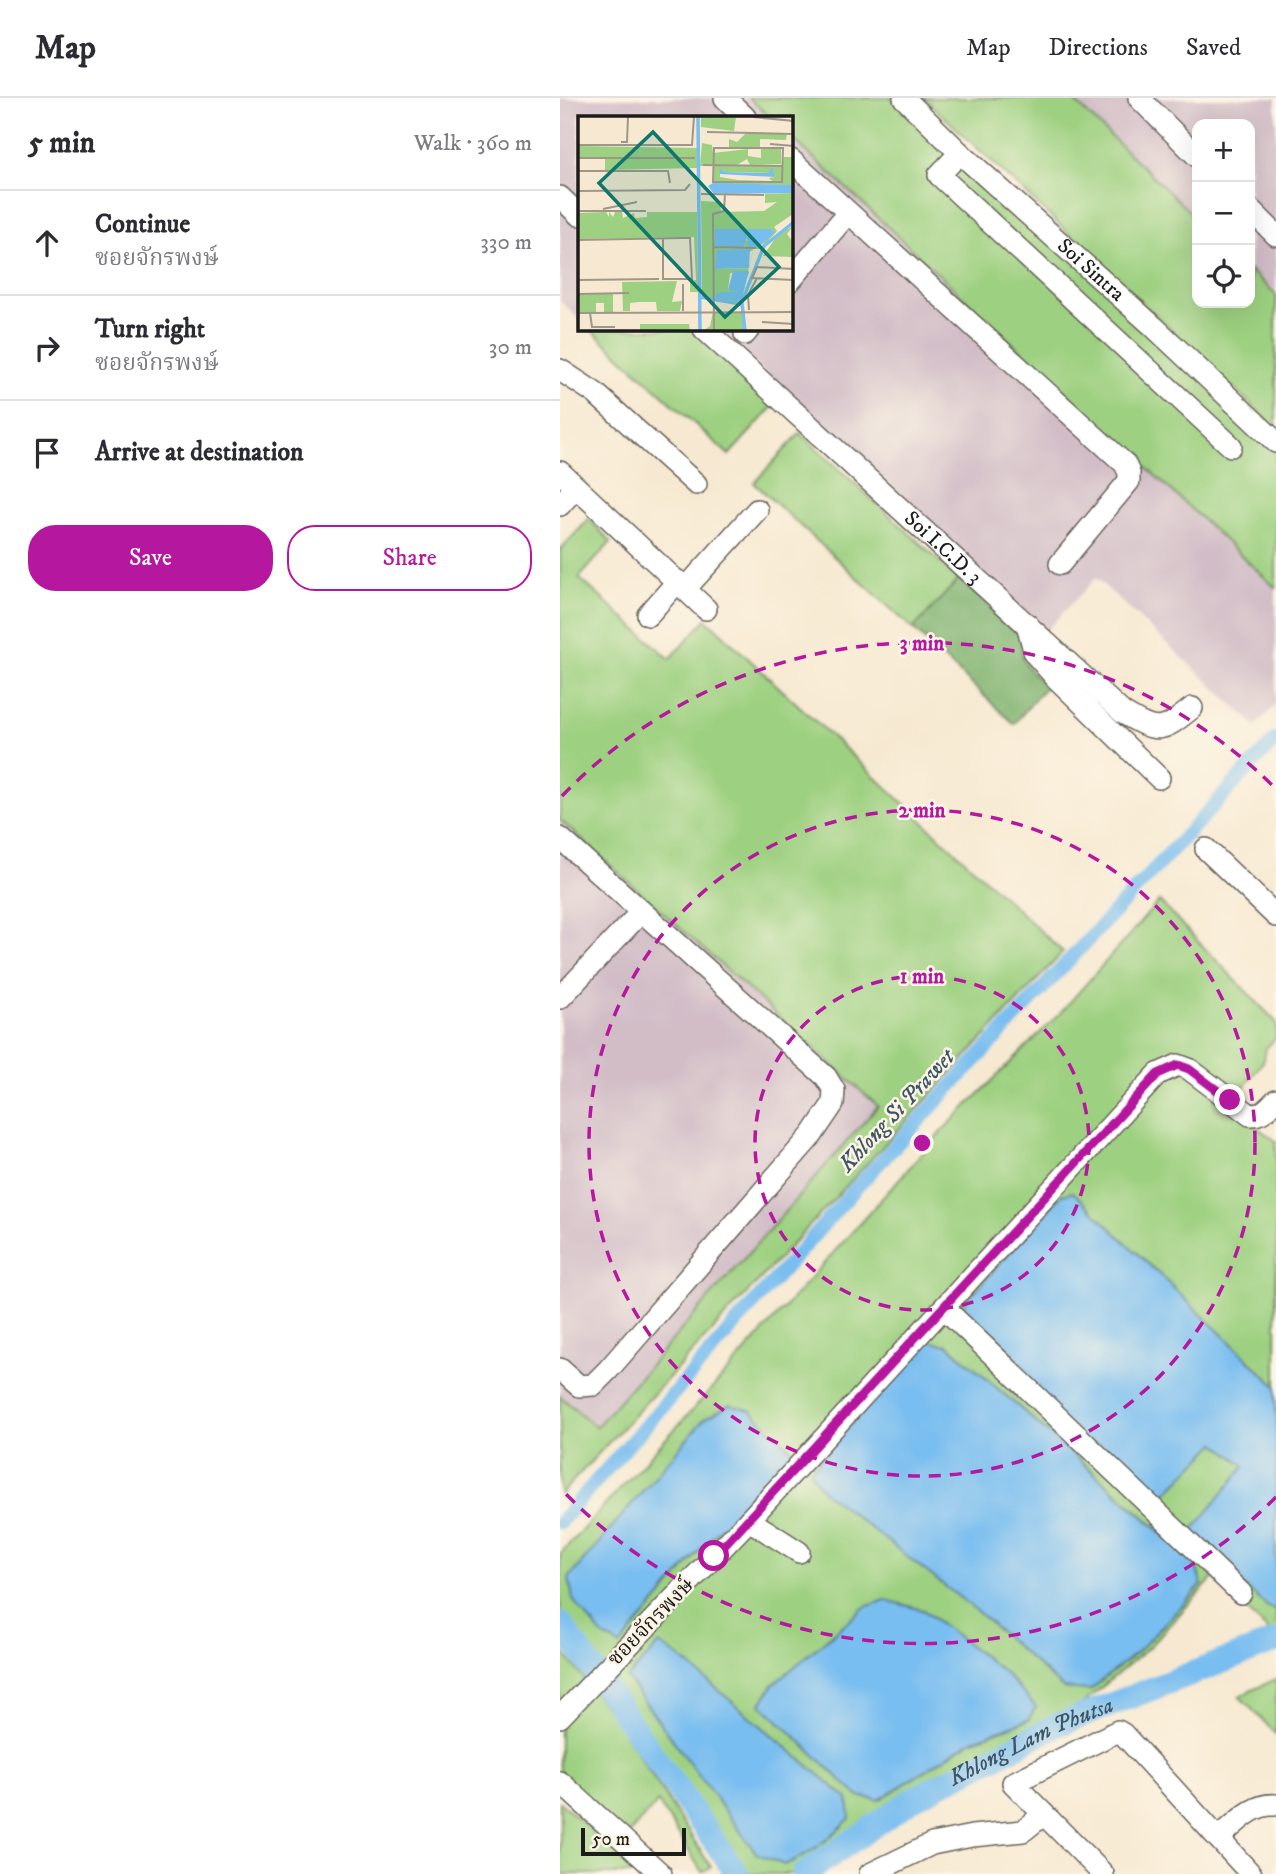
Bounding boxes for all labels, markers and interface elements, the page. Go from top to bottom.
text: Map [35,28,96,69]
text: Map [966,33,1011,63]
text: Directions [1049,33,1148,63]
text: Saved [1186,33,1241,63]
inset map [578,116,793,331]
map controls [1192,119,1255,308]
button: + [1192,119,1255,182]
text: 5 min [28,125,95,162]
text: Walk · 360 m [414,129,532,158]
button: − [1192,182,1255,245]
text: Continue [95,208,190,241]
icon: ahead [28,224,66,262]
text: 330 m [480,228,532,257]
street label: Soi Sintra [1051,233,1130,307]
text: ซอยจักรพงษ์ [95,244,219,273]
button: locate [1192,245,1255,308]
text: Turn right [95,313,205,346]
icon: right [28,329,66,367]
text: 30 m [489,333,532,362]
text: ซอยจักรพงษ์ [95,349,219,378]
icon: arrive [28,434,66,472]
text: Arrive at destination [95,436,304,469]
street label: Soi I.C.D. 3 [899,506,987,590]
button: Save [28,525,273,591]
button: Share [287,525,532,591]
text: 3 min [900,631,945,657]
text: 2 min [899,798,947,824]
text: 1 min [900,964,945,990]
water label: Khlong Si Prawet [832,1042,963,1179]
route end [1214,1084,1245,1115]
centre of rings [910,1131,934,1155]
route start [698,1540,729,1571]
street label: ซอยจักรพงษ์ [602,1571,700,1672]
water label: Khlong Lam Phutsa [943,1690,1118,1793]
scale bar [581,1825,686,1857]
text: 50 m [592,1828,630,1851]

